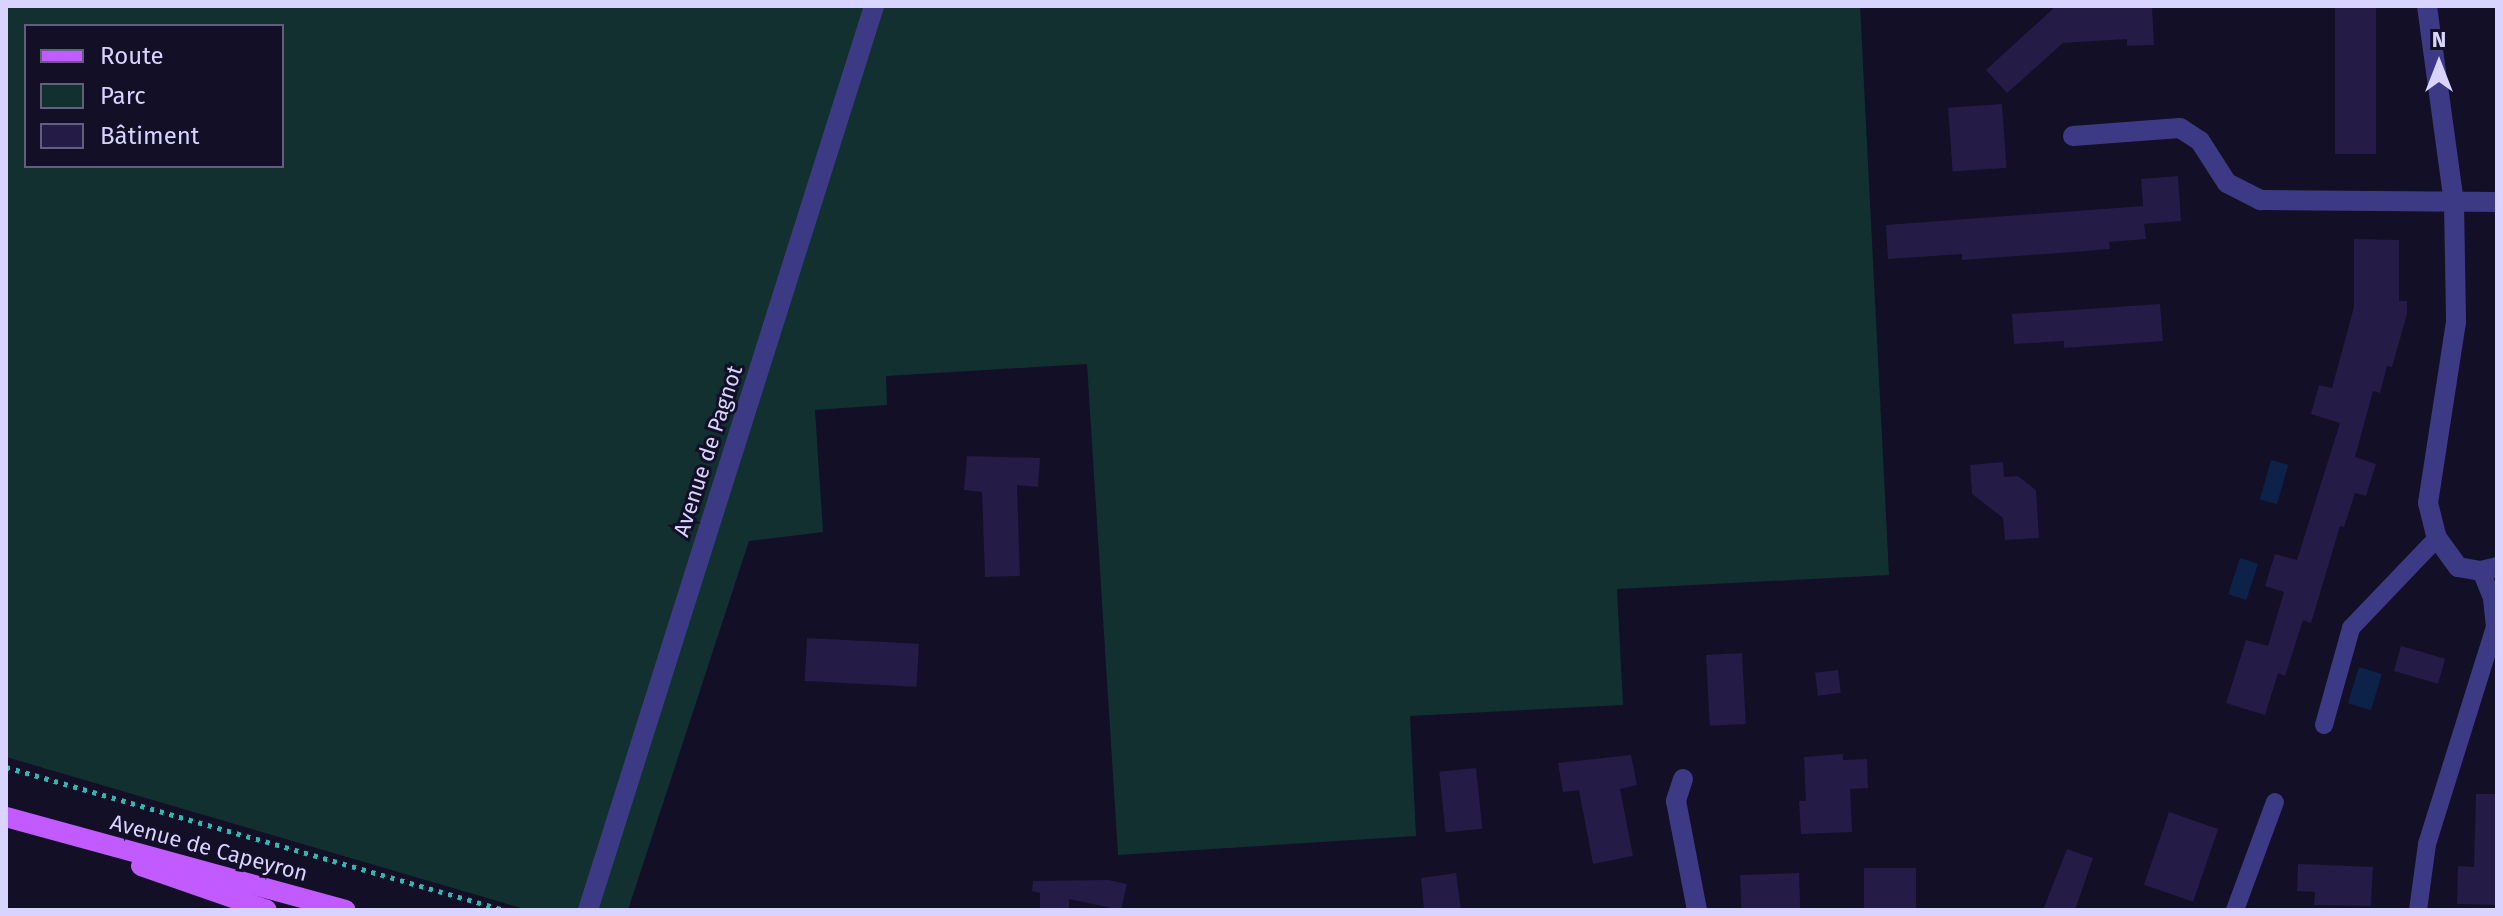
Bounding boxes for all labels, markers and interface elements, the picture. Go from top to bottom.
legend [24,24,284,168]
north arrow [2399,24,2479,104]
text: N [2432,26,2446,53]
text: Route [100,42,164,70]
text: Parc [100,82,146,110]
text: Bâtiment [100,122,199,150]
street label: Avenue de Pagnot [668,362,748,540]
street label: Avenue de Capeyron [107,809,311,887]

